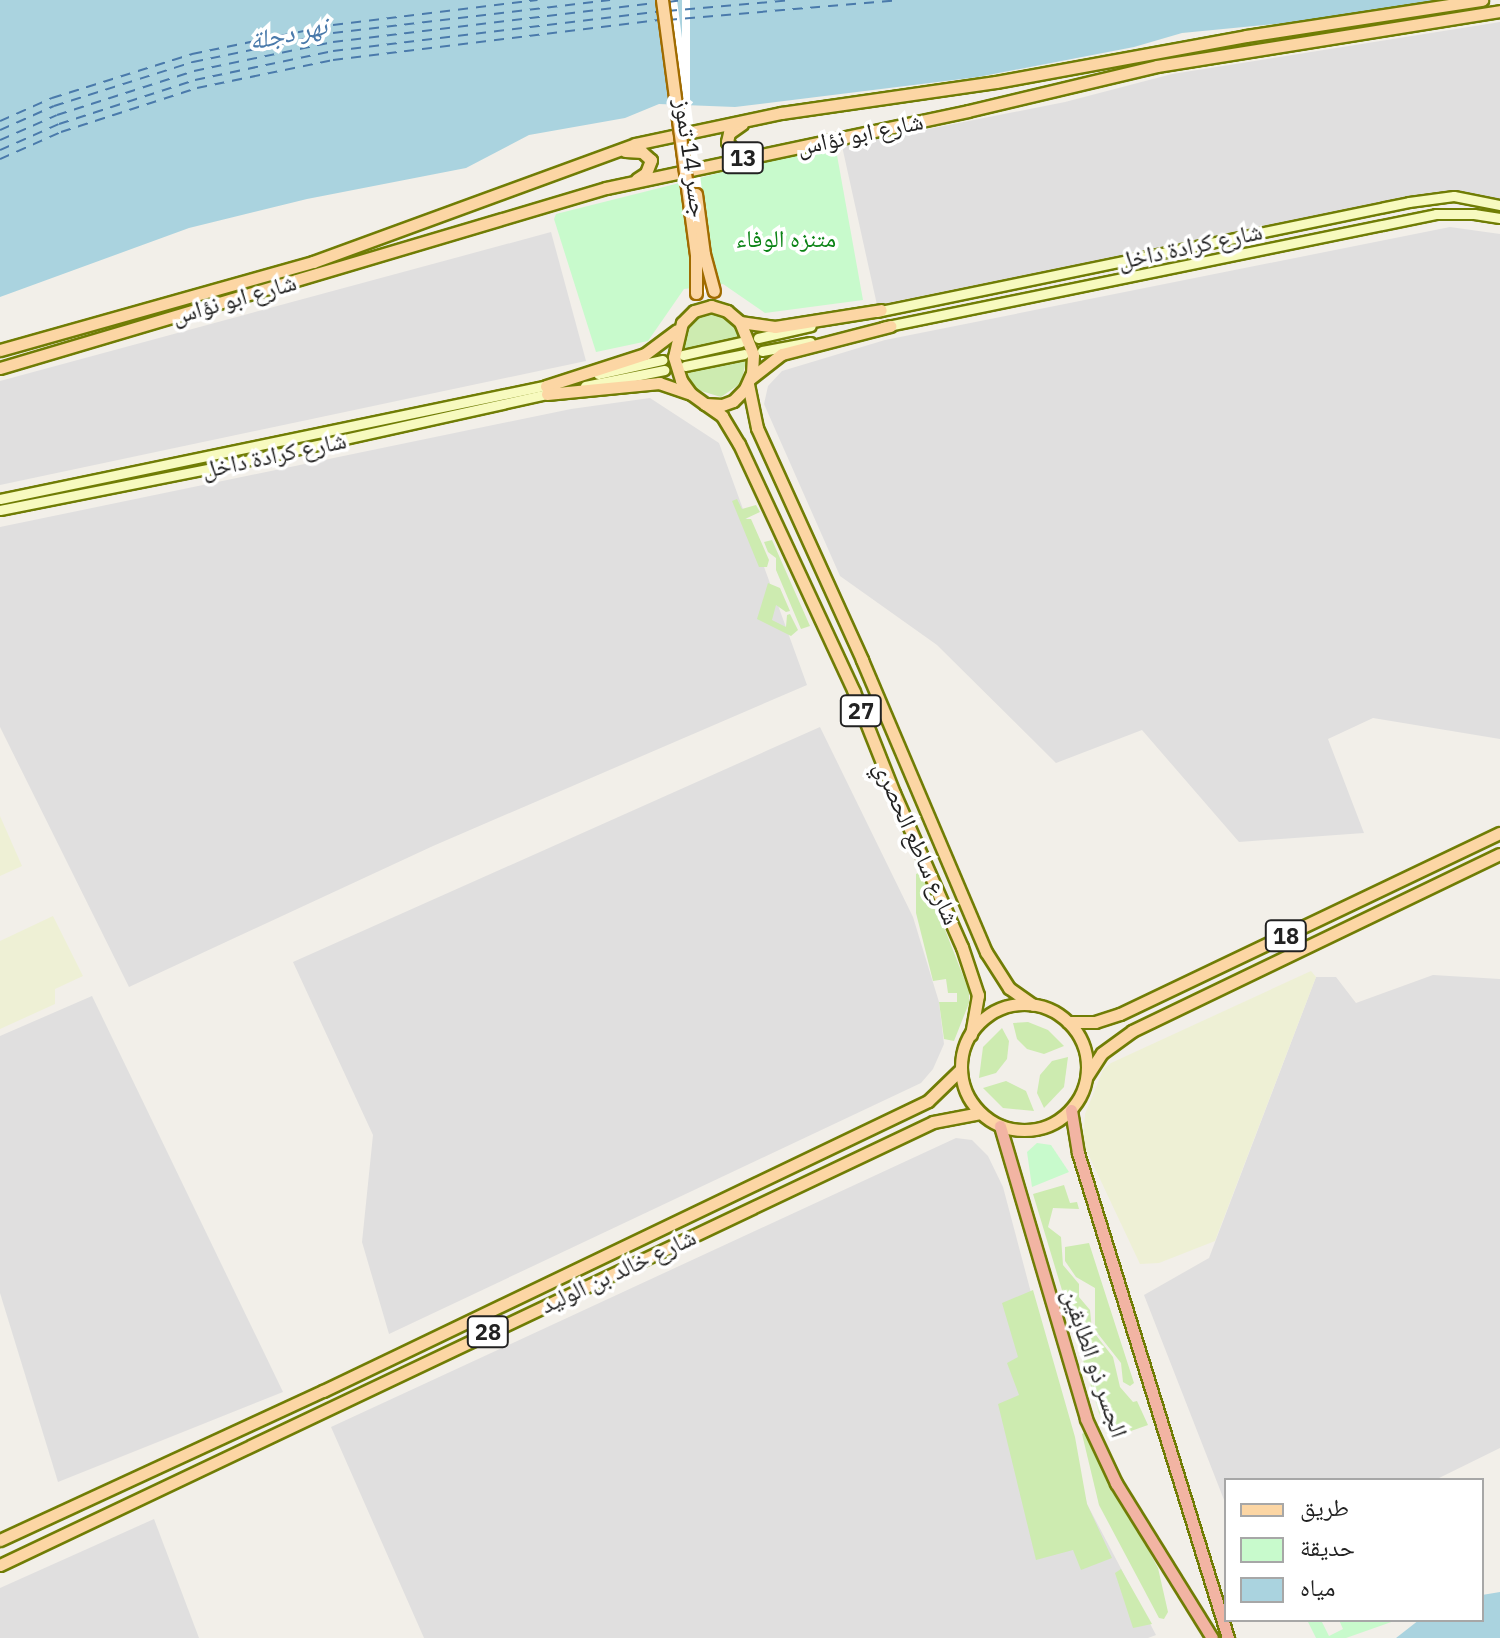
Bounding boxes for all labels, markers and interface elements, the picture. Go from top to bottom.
water label: نهر دجلة [246,10,330,56]
street label: جسر 14 تموز [668,97,714,219]
street label: شارع ابو نؤاس [794,107,926,161]
road number: 13 [721,140,765,176]
street label: شارع كرادة داخل [1115,217,1265,275]
park label: متنزه الوفاء [736,225,836,253]
street label: شارع ابو نؤاس [168,267,300,331]
street label: شارع كرادة داخل [199,426,349,484]
road number: 27 [839,693,883,729]
street label: شارع ساطع الحصري [868,757,966,929]
road number: 18 [1264,918,1308,954]
street label: شارع خالد بن الوليد [536,1222,700,1320]
street label: الجسر ذو الطابقين [1056,1285,1134,1441]
road number: 28 [466,1314,510,1350]
legend [1224,1478,1484,1622]
text: طريق [1300,1491,1349,1523]
text: حديقة [1300,1531,1355,1563]
text: مياه [1300,1571,1335,1603]

